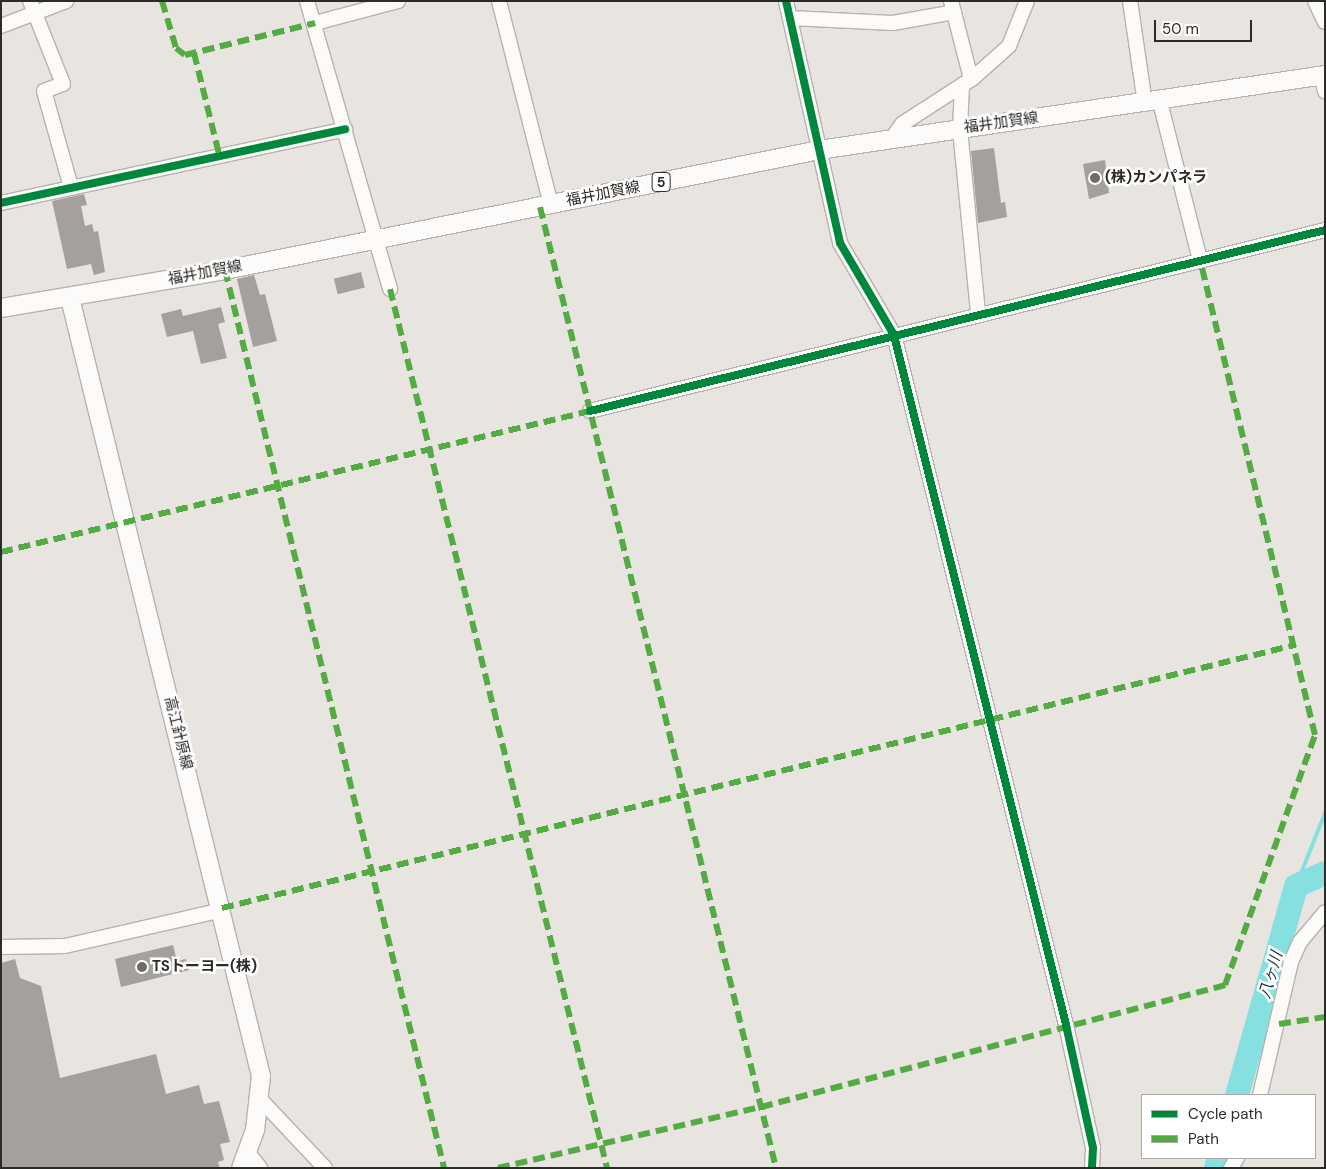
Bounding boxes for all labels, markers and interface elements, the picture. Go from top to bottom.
scale bar [1156,10,1254,42]
text: 50 m [1162,19,1199,39]
street label: 福井加賀線 [963,109,1039,137]
place label: (株)カンパネラ [1105,169,1207,187]
road number: 5 [651,170,671,193]
marker: (株)カンパネラ [1089,172,1101,184]
street label: 福井加賀線 [564,178,642,210]
street label: 福井加賀線 [166,257,244,289]
street label: 高江針原線 [160,694,196,772]
water label: 八ヶ川 [1255,949,1287,1001]
place label: TSトーヨー(株) [152,958,257,976]
marker: TSトーヨー(株) [136,961,148,973]
legend [1141,1094,1316,1159]
text: Cycle path [1188,1104,1263,1124]
text: Path [1188,1129,1219,1149]

